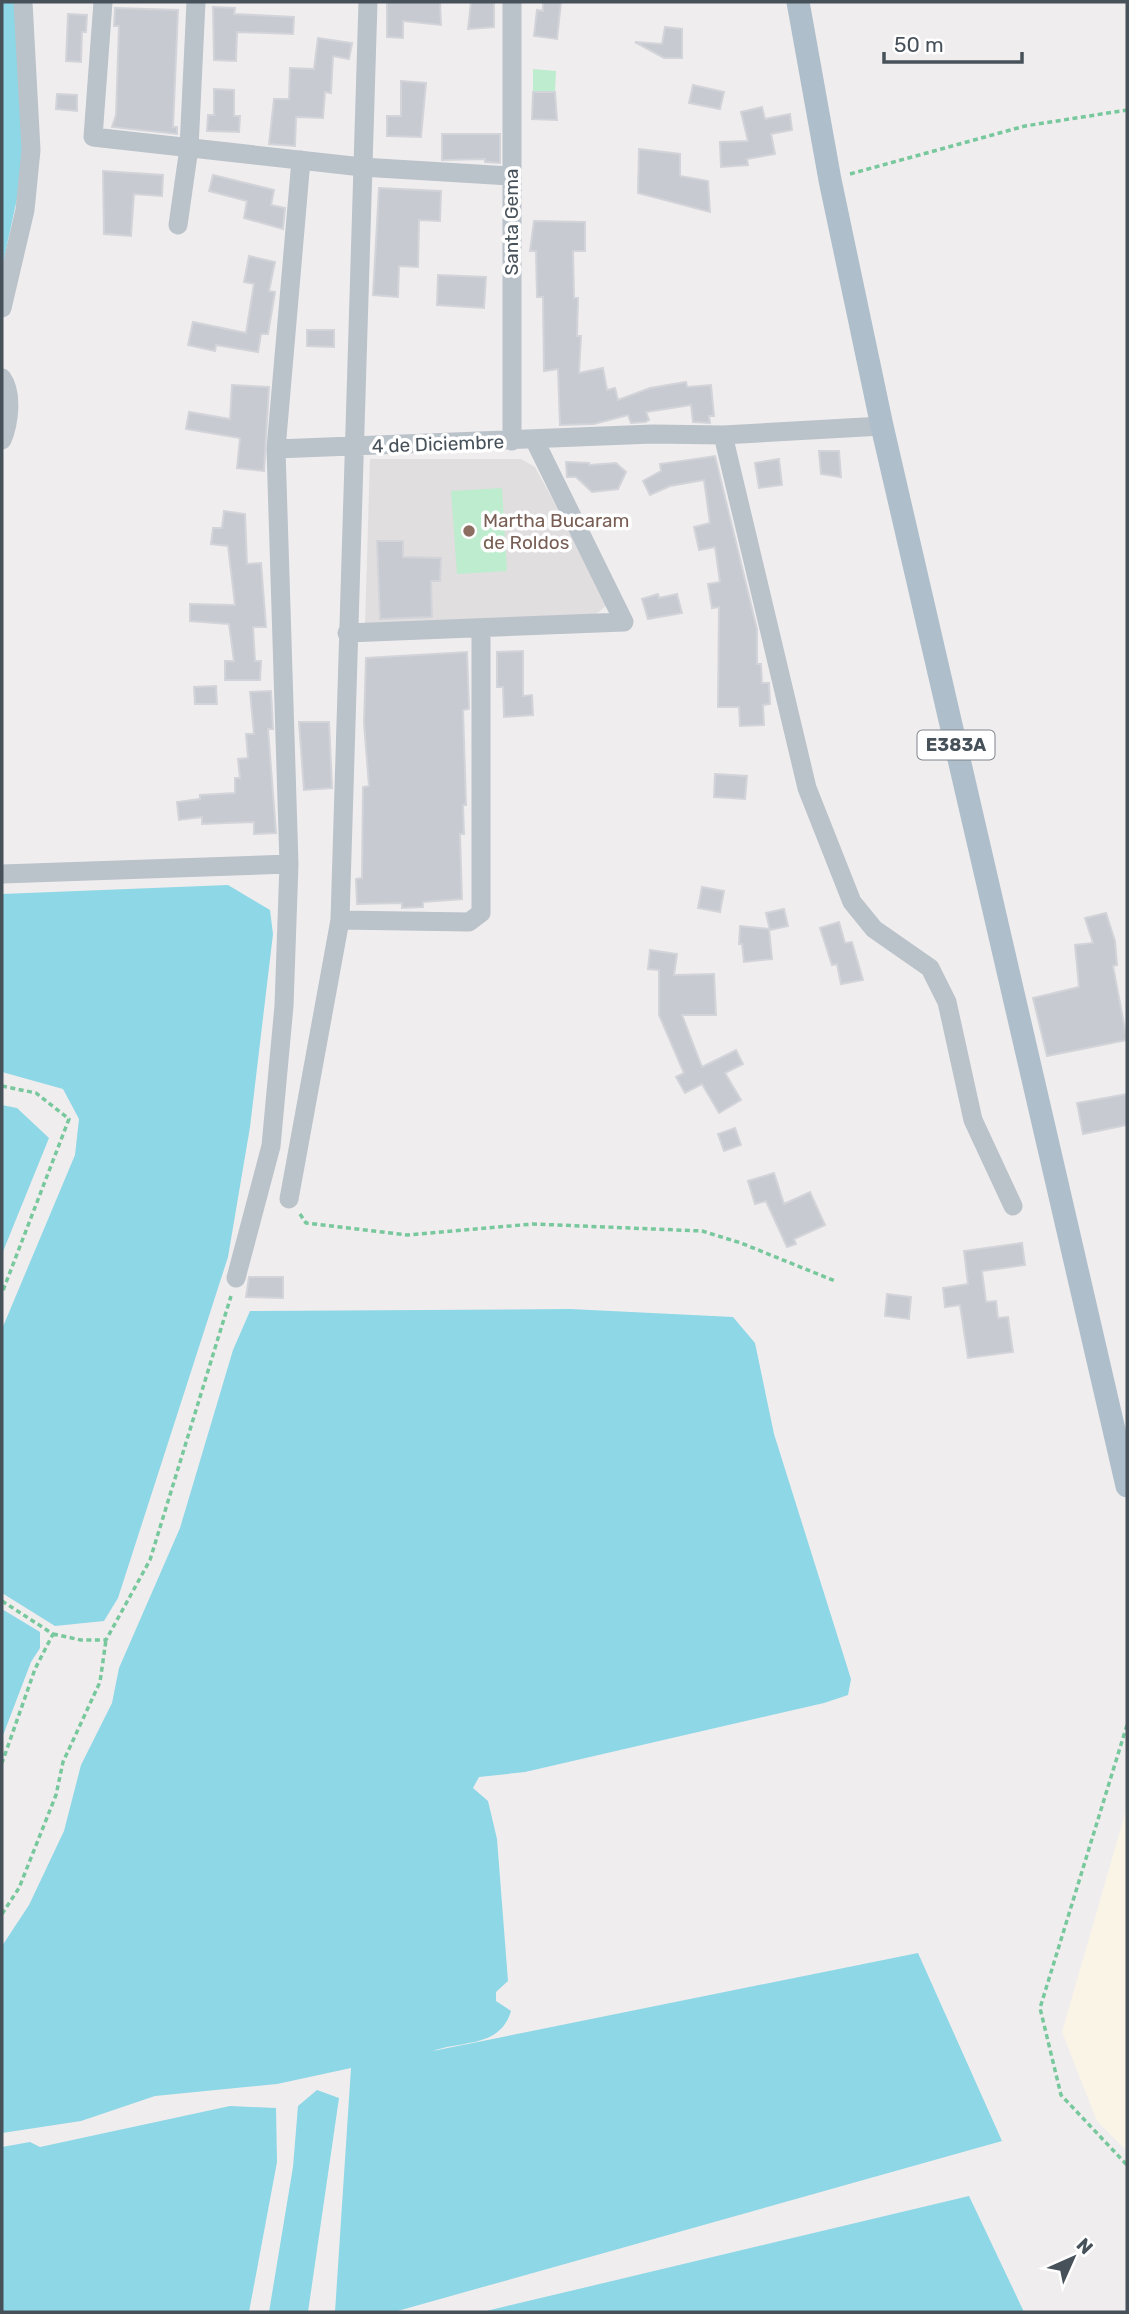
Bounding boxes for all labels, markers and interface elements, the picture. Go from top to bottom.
scale bar [884,21,1022,65]
text: 50 m [894,32,944,57]
street label: Santa Gema [500,168,523,276]
street label: 4 de Diciembre [371,430,505,458]
place label: Martha Bucaram de Roldos [483,509,630,554]
marker: Martha Bucaram de Roldos [461,523,477,539]
road number: E383A [918,730,995,760]
north arrow [1038,2223,1108,2293]
text: N [1072,2233,1098,2259]

